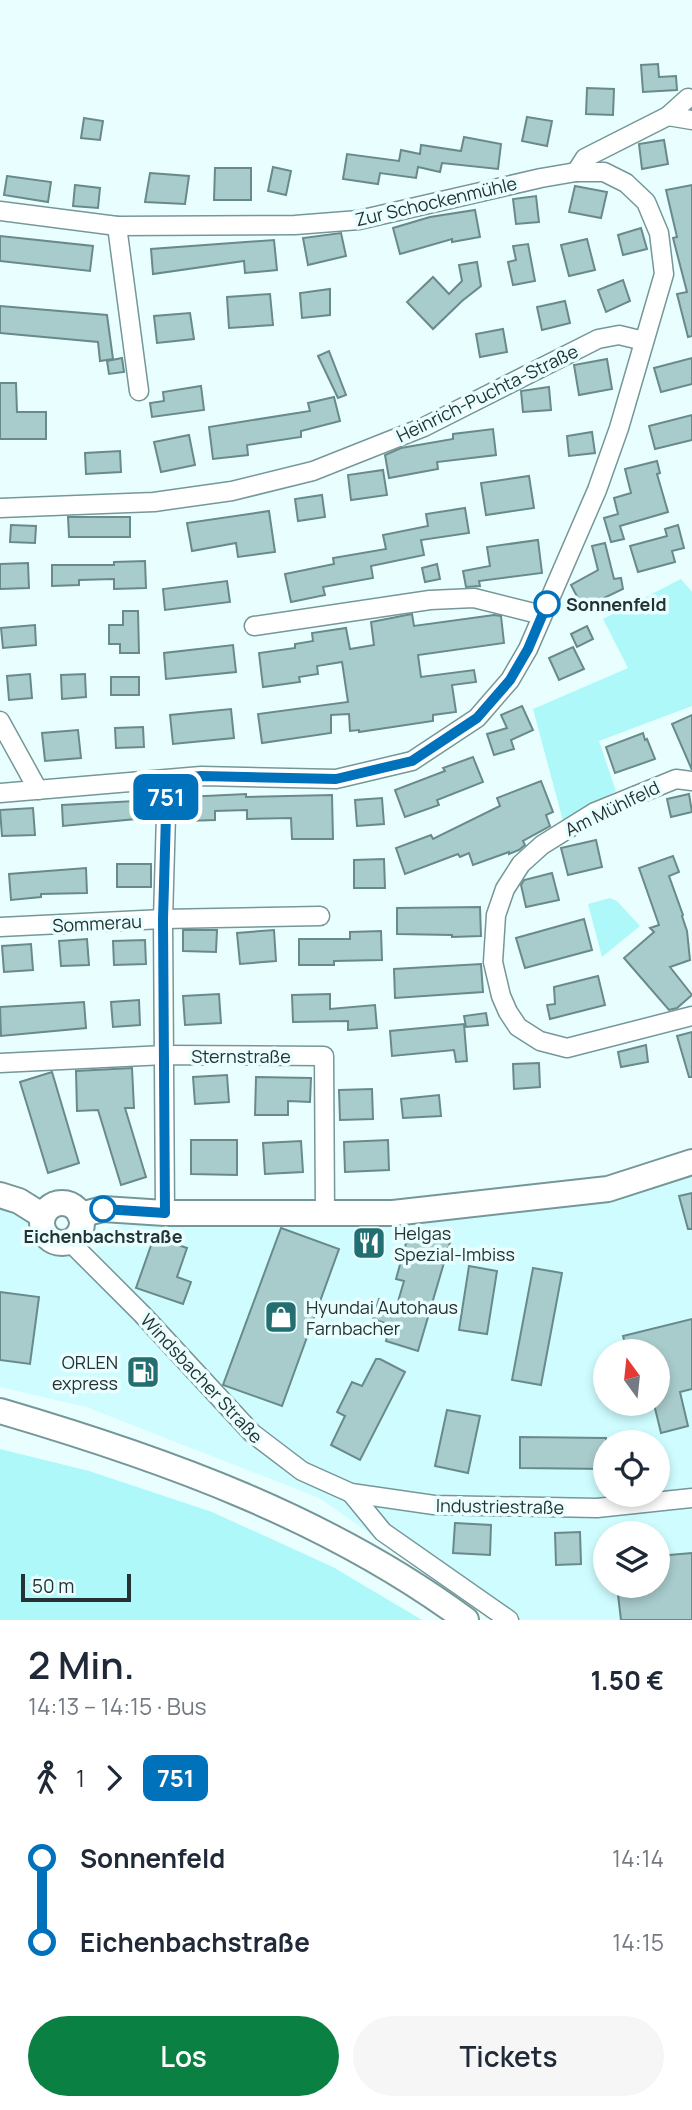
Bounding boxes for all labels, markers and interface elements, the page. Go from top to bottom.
street label: Zur Schockenmühle [353,171,519,231]
street label: Heinrich-Puchta-Straße [392,339,582,447]
marker: Sonnenfeld [534,591,560,617]
place label: Sonnenfeld [566,592,667,616]
line badge: 751 [126,774,206,820]
street label: Am Mühlfeld [561,775,663,841]
text: 751 [147,780,185,813]
street label: Sommerau [52,909,142,937]
street label: Sternstraße [191,1044,291,1068]
marker: Eichenbachstraße [90,1196,116,1222]
place label: Helgas Spezial-Imbiss [394,1221,515,1266]
place label: Eichenbachstraße [23,1224,183,1248]
restaurant icon: Helgas Spezial-Imbiss [350,1224,388,1262]
place label: Hyundai Autohaus Farnbacher [306,1295,458,1340]
shop icon: Hyundai Autohaus Farnbacher [262,1298,300,1336]
street label: Windsbacher Straße [136,1308,268,1448]
north arrow [593,1339,670,1416]
map controls [593,1339,670,1598]
place label: ORLEN express [52,1350,118,1395]
fuel station icon: ORLEN express [124,1353,162,1391]
button: locate [593,1430,670,1507]
street label: Industriestraße [436,1493,564,1519]
button: layers [593,1521,670,1598]
scale bar [21,1571,131,1603]
text: 50 m [32,1573,74,1599]
text: 2 Min. [28,1638,135,1690]
text: 1.50 € [590,1662,664,1698]
text: 14:13 – 14:15 · Bus [28,1690,207,1722]
icon: walk [28,1759,66,1797]
icon: forward [95,1759,133,1797]
text: 751 [157,1761,194,1794]
text: 1 [76,1762,85,1794]
text: Sonnenfeld [80,1840,225,1876]
text: 14:14 [612,1842,664,1874]
text: Eichenbachstraße [80,1924,310,1960]
text: 14:15 [612,1926,664,1958]
button: Los [28,2016,339,2096]
button: Tickets [353,2016,664,2096]

